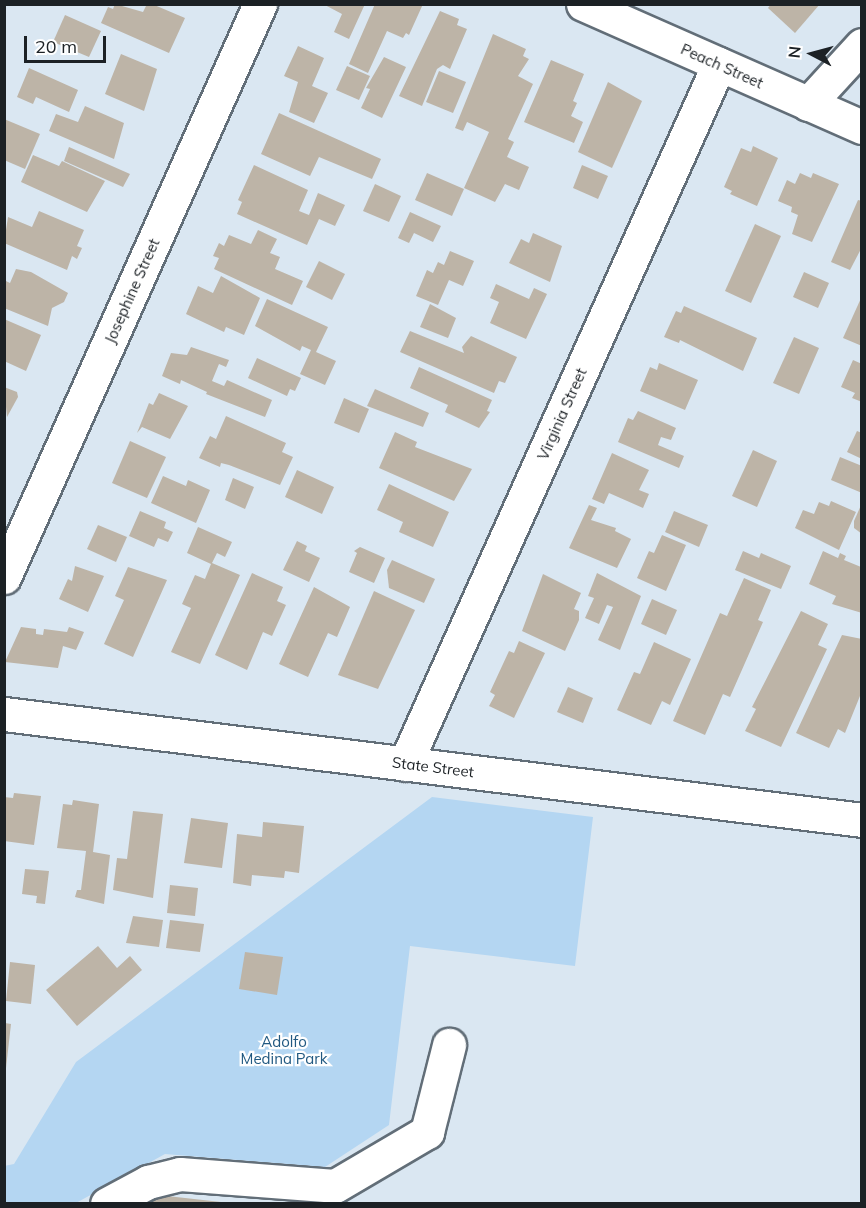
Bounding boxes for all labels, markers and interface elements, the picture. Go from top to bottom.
scale bar [27,24,110,62]
north arrow [782,24,842,84]
text: 20 m [35,35,77,58]
street label: Peach Street [678,40,766,92]
text: N [784,45,805,59]
street label: Josephine Street [101,236,163,346]
street label: Virginia Street [534,365,590,463]
street label: State Street [391,753,475,781]
park label: Adolfo Medina Park [241,1032,327,1067]

